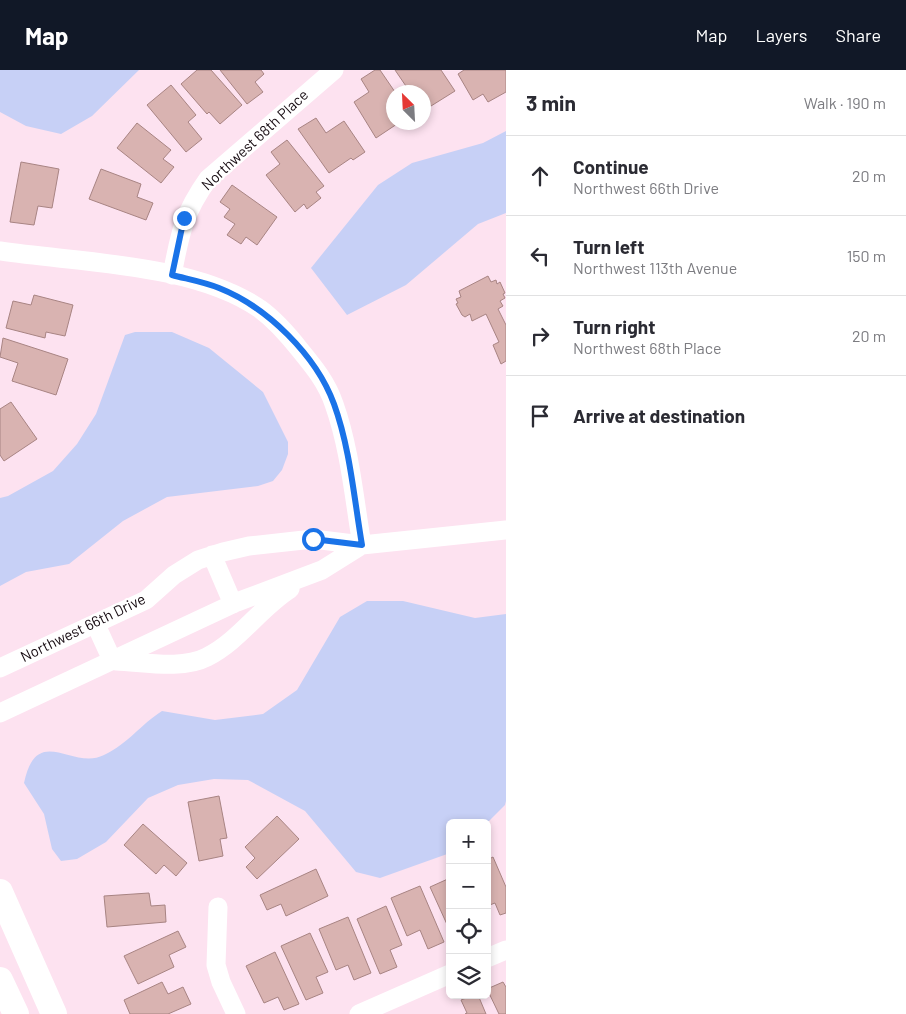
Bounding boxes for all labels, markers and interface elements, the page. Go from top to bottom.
text: Map [25,21,68,50]
text: Map [695,24,727,46]
text: Layers [755,24,808,46]
text: Share [836,24,881,46]
street label: Northwest 68th Place [197,85,311,193]
north arrow [386,85,431,130]
text: 3 min [526,90,576,115]
text: Walk · 190 m [804,93,886,112]
text: Continue [573,155,649,178]
icon: ahead [526,162,554,190]
text: 20 m [852,166,886,185]
text: Northwest 66th Drive [573,178,719,197]
route end [173,207,196,230]
text: Turn left [573,235,644,258]
icon: left [526,242,554,270]
text: 150 m [847,246,886,265]
text: Northwest 113th Avenue [573,258,737,277]
text: Turn right [573,315,655,338]
icon: right [526,322,554,350]
text: 20 m [852,326,886,345]
text: Northwest 68th Place [573,338,722,357]
icon: arrive [526,402,554,430]
text: Arrive at destination [573,404,745,427]
route start [302,528,325,551]
street label: Northwest 66th Drive [17,589,148,665]
map controls [446,819,491,999]
button: + [446,819,491,864]
button: − [446,864,491,909]
button: locate [446,909,491,954]
button: layers [446,954,491,999]

